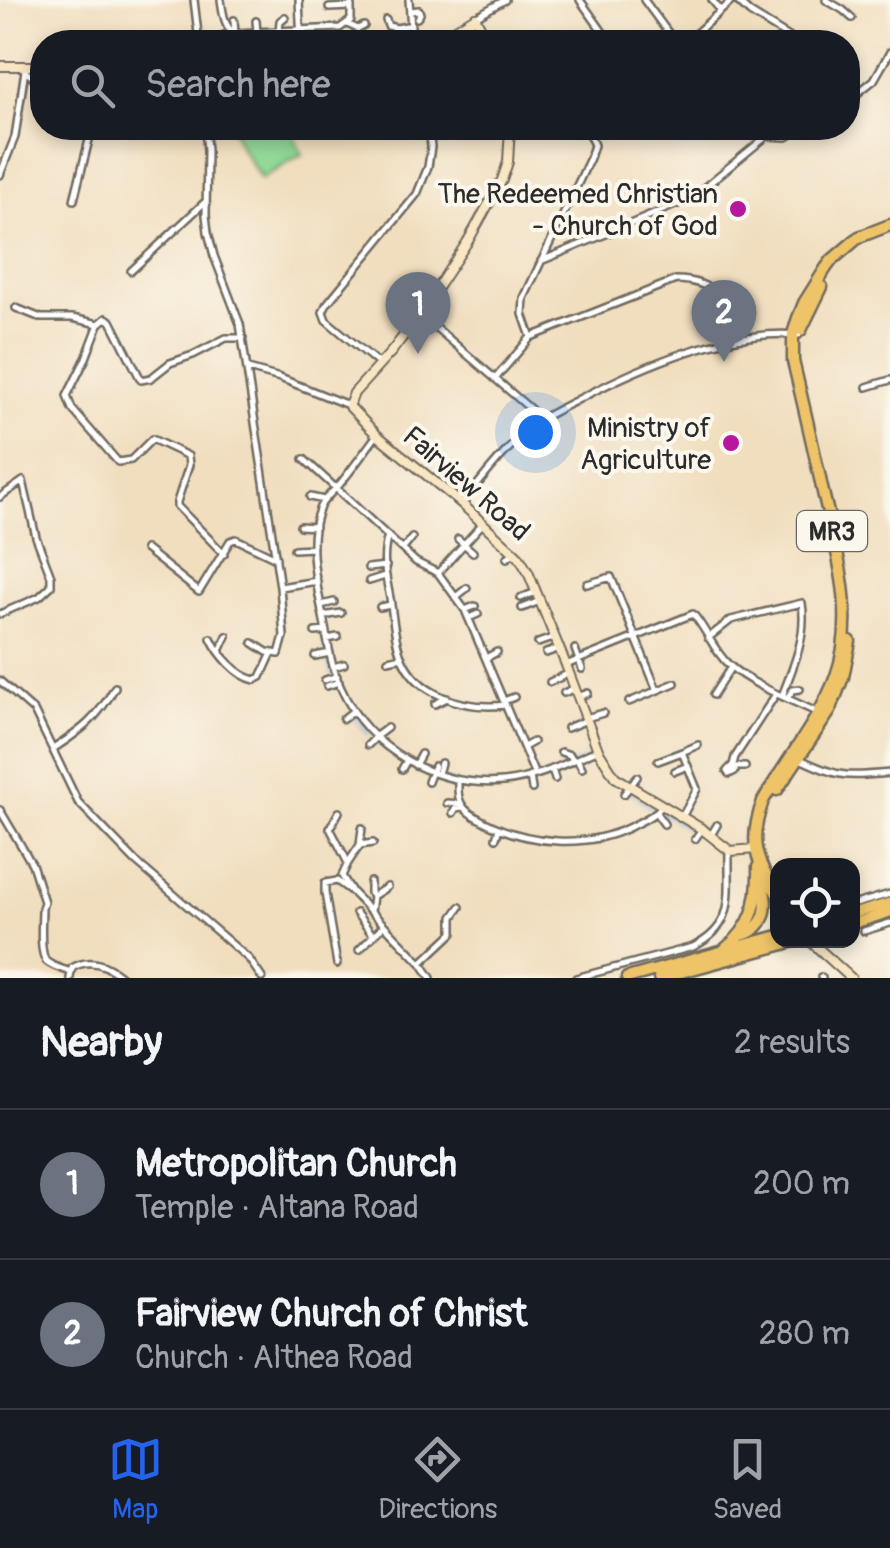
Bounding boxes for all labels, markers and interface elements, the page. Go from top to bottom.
search box [30,30,860,140]
icon: search [65,58,120,113]
text: Search here [145,61,331,109]
place label: The Redeemed Christian - Church of God [437,177,718,244]
marker: The Redeemed Christian - Church of God [727,198,749,220]
pin: 1 [386,272,450,354]
pin: 2 [692,280,756,362]
your location [510,407,561,458]
place label: Ministry of Agriculture [580,411,711,478]
street label: Fairview Road [395,419,537,549]
marker: Ministry of Agriculture [720,432,742,454]
road number: MR3 [797,511,867,551]
map controls [770,858,860,948]
button: locate [770,858,860,948]
text: Nearby [40,1017,162,1069]
text: 2 results [734,1023,850,1063]
text: Metropolitan Church [135,1140,457,1188]
text: 1 [66,1164,79,1204]
text: 200 m [753,1164,850,1204]
text: Temple · Altana Road [135,1188,419,1228]
text: Fairview Church of Christ [135,1290,527,1338]
text: 2 [64,1314,81,1354]
text: 280 m [759,1314,850,1354]
text: Church · Althea Road [135,1338,413,1378]
tab: Map [108,1432,163,1527]
tab: Directions [378,1432,497,1527]
tab: Saved [713,1432,782,1527]

